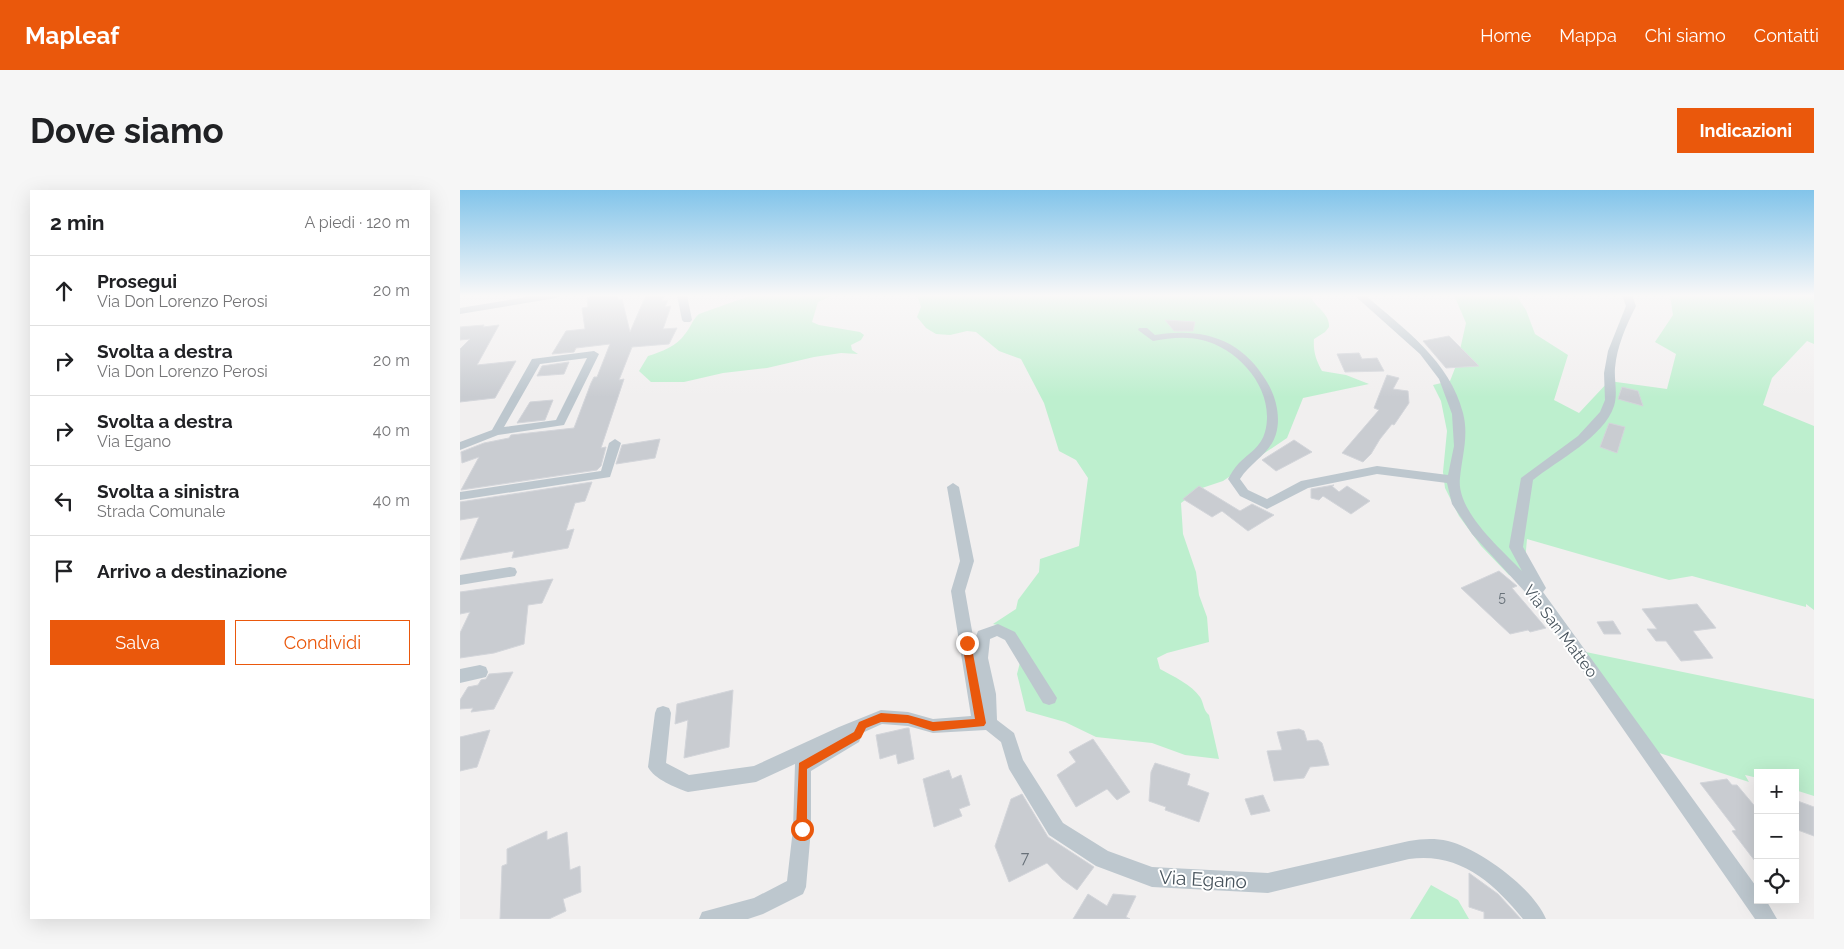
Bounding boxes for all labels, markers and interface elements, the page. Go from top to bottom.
text: Mapleaf [25,21,119,50]
text: Home [1480,25,1531,46]
text: Mappa [1559,25,1617,46]
text: Chi siamo [1645,25,1726,46]
text: Contatti [1754,25,1819,46]
button: Indicazioni [1677,108,1814,153]
text: Dove siamo [30,110,224,151]
text: 2 min [50,210,104,235]
text: A piedi · 120 m [304,213,410,232]
text: Prosegui [97,270,177,292]
icon: ahead [50,277,78,305]
text: 20 m [373,281,410,300]
text: Via Don Lorenzo Perosi [97,292,268,311]
text: Svolta a destra [97,340,233,362]
icon: right [50,347,78,375]
text: 20 m [373,351,410,370]
text: Via Don Lorenzo Perosi [97,362,268,381]
text: Svolta a destra [97,410,233,432]
icon: right [50,417,78,445]
text: 40 m [373,421,410,440]
text: Via Egano [97,432,171,451]
text: Svolta a sinistra [97,480,239,502]
icon: left [50,487,78,515]
text: 40 m [373,491,410,510]
text: Strada Comunale [97,502,225,521]
icon: arrive [50,557,78,585]
text: Arrivo a destinazione [97,560,287,582]
street label: Via San Matteo [1520,581,1602,681]
house number: 5 [1498,589,1506,605]
button: Salva [50,620,225,665]
button: Condividi [235,620,410,665]
route end [956,632,979,655]
map controls [1754,769,1799,904]
button: + [1754,769,1799,814]
button: − [1754,814,1799,859]
route start [791,818,814,841]
house number: 7 [1021,848,1030,867]
button: locate [1754,859,1799,904]
street label: Via Egano [1158,866,1248,892]

